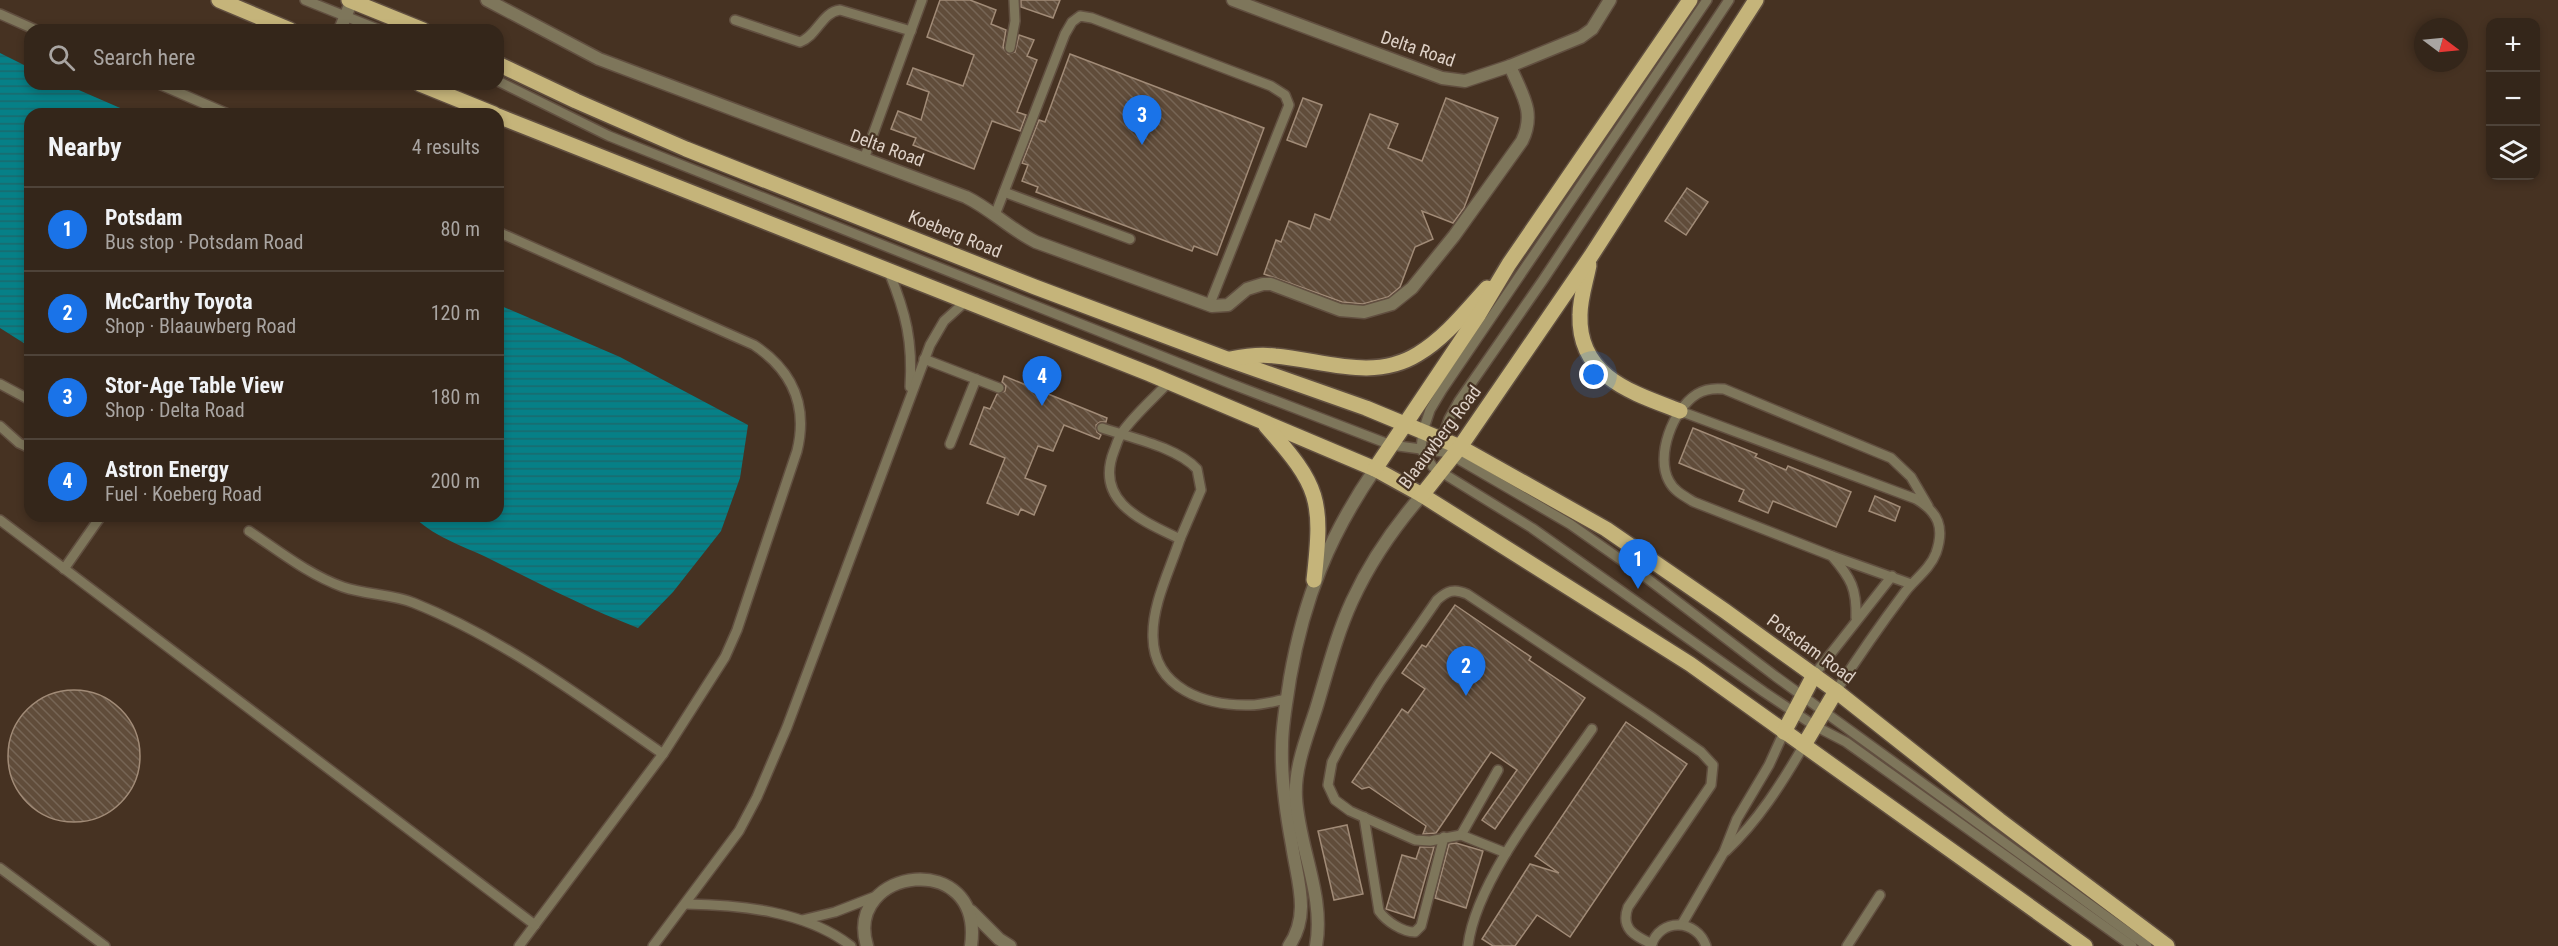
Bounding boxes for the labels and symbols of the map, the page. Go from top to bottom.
north arrow [2414,18,2468,72]
street label: Delta Road [1378,26,1458,71]
pin: 3 [1122,96,1162,145]
street label: Delta Road [847,124,927,171]
street label: Koeberg Road [905,205,1005,262]
pin: 4 [1022,356,1062,406]
your location [1579,360,1608,389]
street label: Blaauwberg Road [1394,381,1485,492]
pin: 1 [1618,540,1658,589]
street label: Potsdam Road [1763,610,1859,688]
pin: 2 [1446,646,1486,696]

